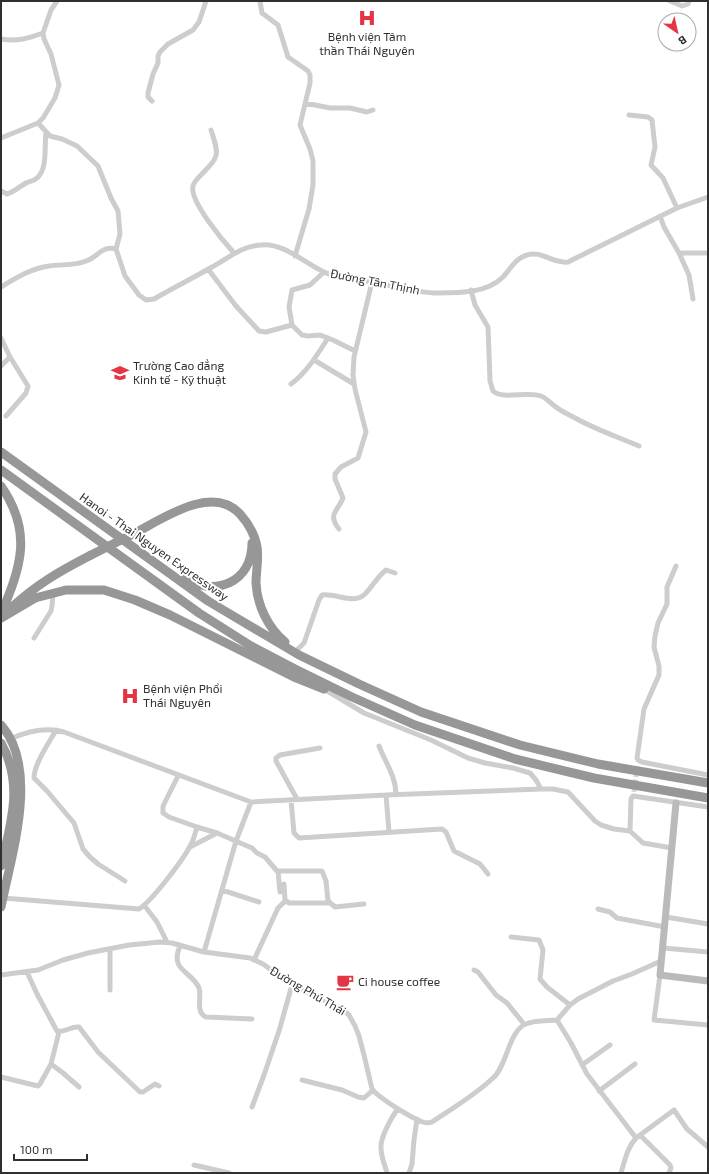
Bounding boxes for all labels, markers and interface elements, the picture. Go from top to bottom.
hospital icon: Bệnh viện Tâm thần Thái Nguyên [357,8,377,28]
north arrow [657,12,697,52]
place label: Bệnh viện Tâm thần Thái Nguyên [319,29,415,57]
text: B [676,33,689,48]
street label: Đường Tân Thịnh [329,265,421,298]
place label: Trường Cao đẳng Kinh tế - Kỹ thuật [133,358,227,387]
school or university icon: Trường Cao đẳng Kinh tế - Kỹ thuật [110,363,130,383]
street label: Hanoi - Thai Nguyen Expressway [77,489,232,603]
place label: Bệnh viện Phổi Thái Nguyên [143,681,223,709]
hospital icon: Bệnh viện Phổi Thái Nguyên [120,686,140,706]
street label: Đường Phú Thái [268,963,349,1018]
cafe icon: Ci house coffee [335,972,355,992]
place label: Ci house coffee [358,974,440,988]
scale bar [14,1136,87,1162]
text: 100 m [20,1142,52,1156]

